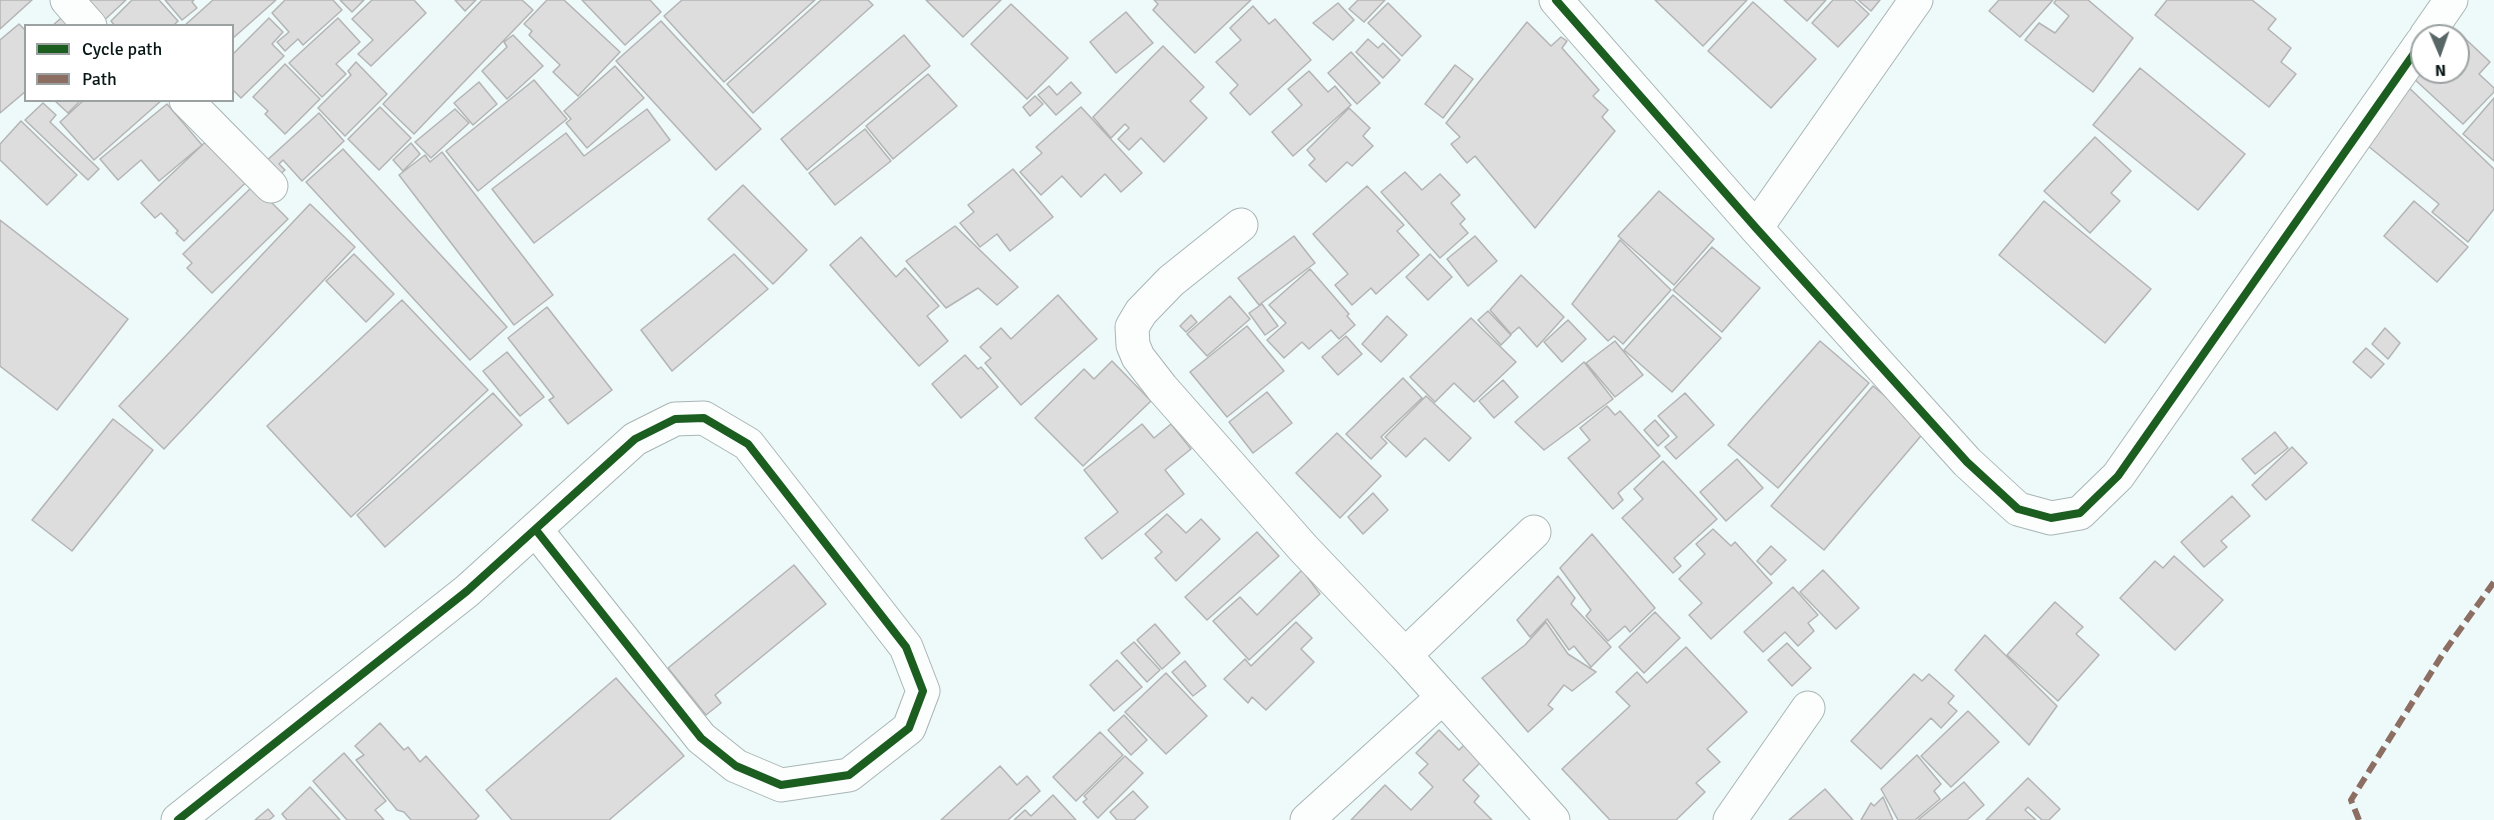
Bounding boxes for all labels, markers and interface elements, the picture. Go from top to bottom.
legend [24,24,234,102]
north arrow [2410,24,2470,84]
text: Cycle path [82,38,162,60]
text: N [2435,60,2446,80]
text: Path [82,68,117,90]

